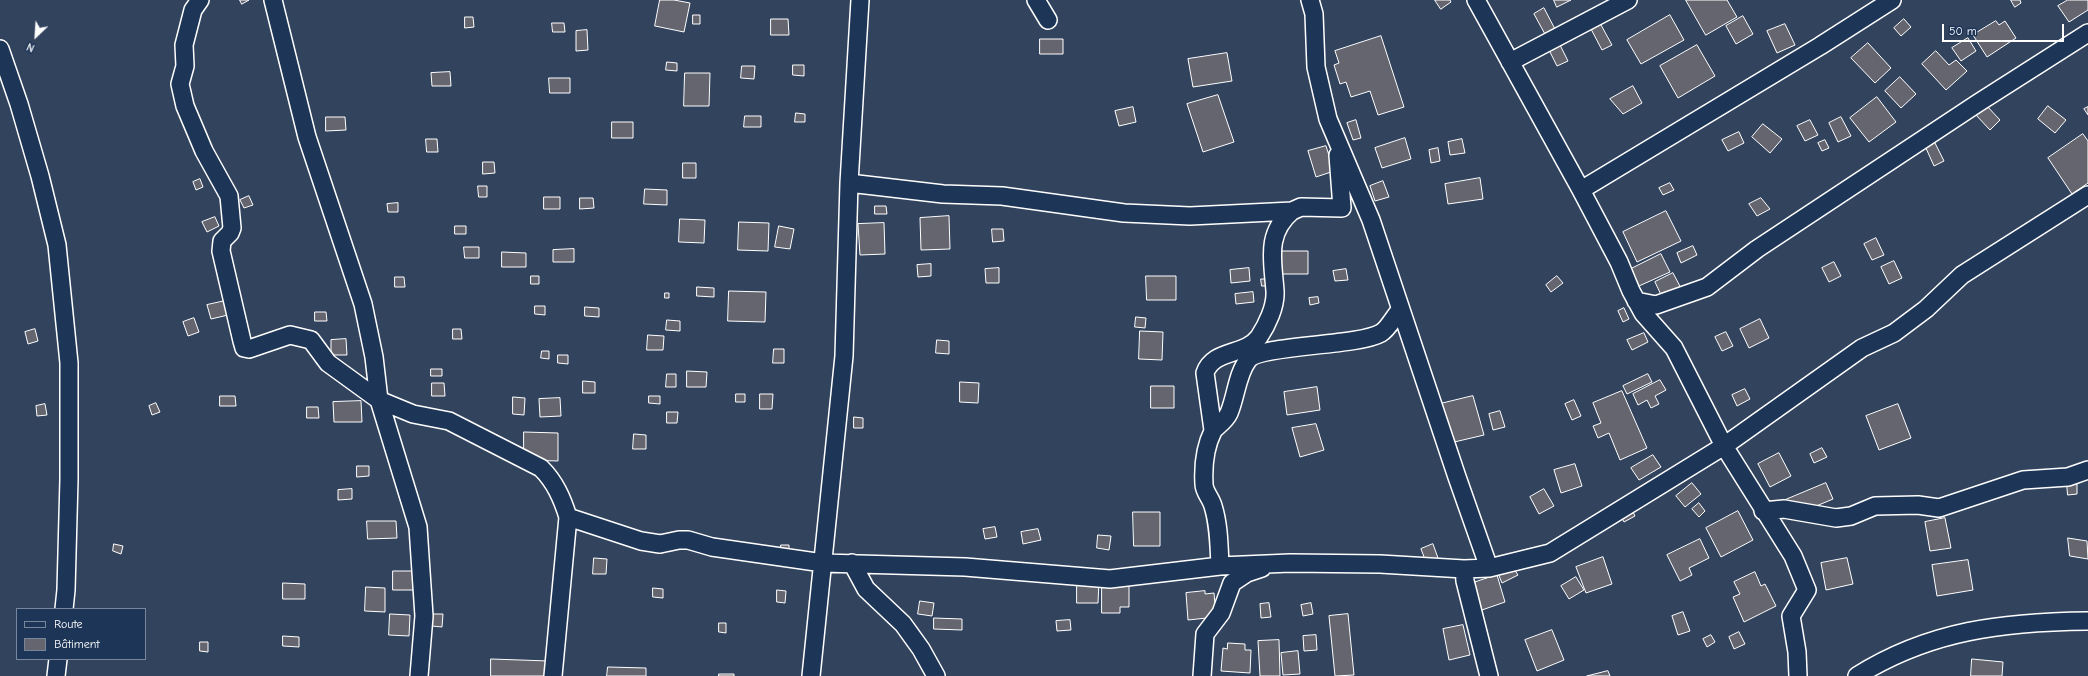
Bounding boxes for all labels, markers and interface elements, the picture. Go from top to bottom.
north arrow [16,16,56,56]
scale bar [1944,16,2066,42]
text: 50 m [1949,24,1977,38]
text: N [25,40,37,55]
legend [16,608,146,660]
text: Route [54,617,83,631]
text: Bâtiment [54,637,100,651]

